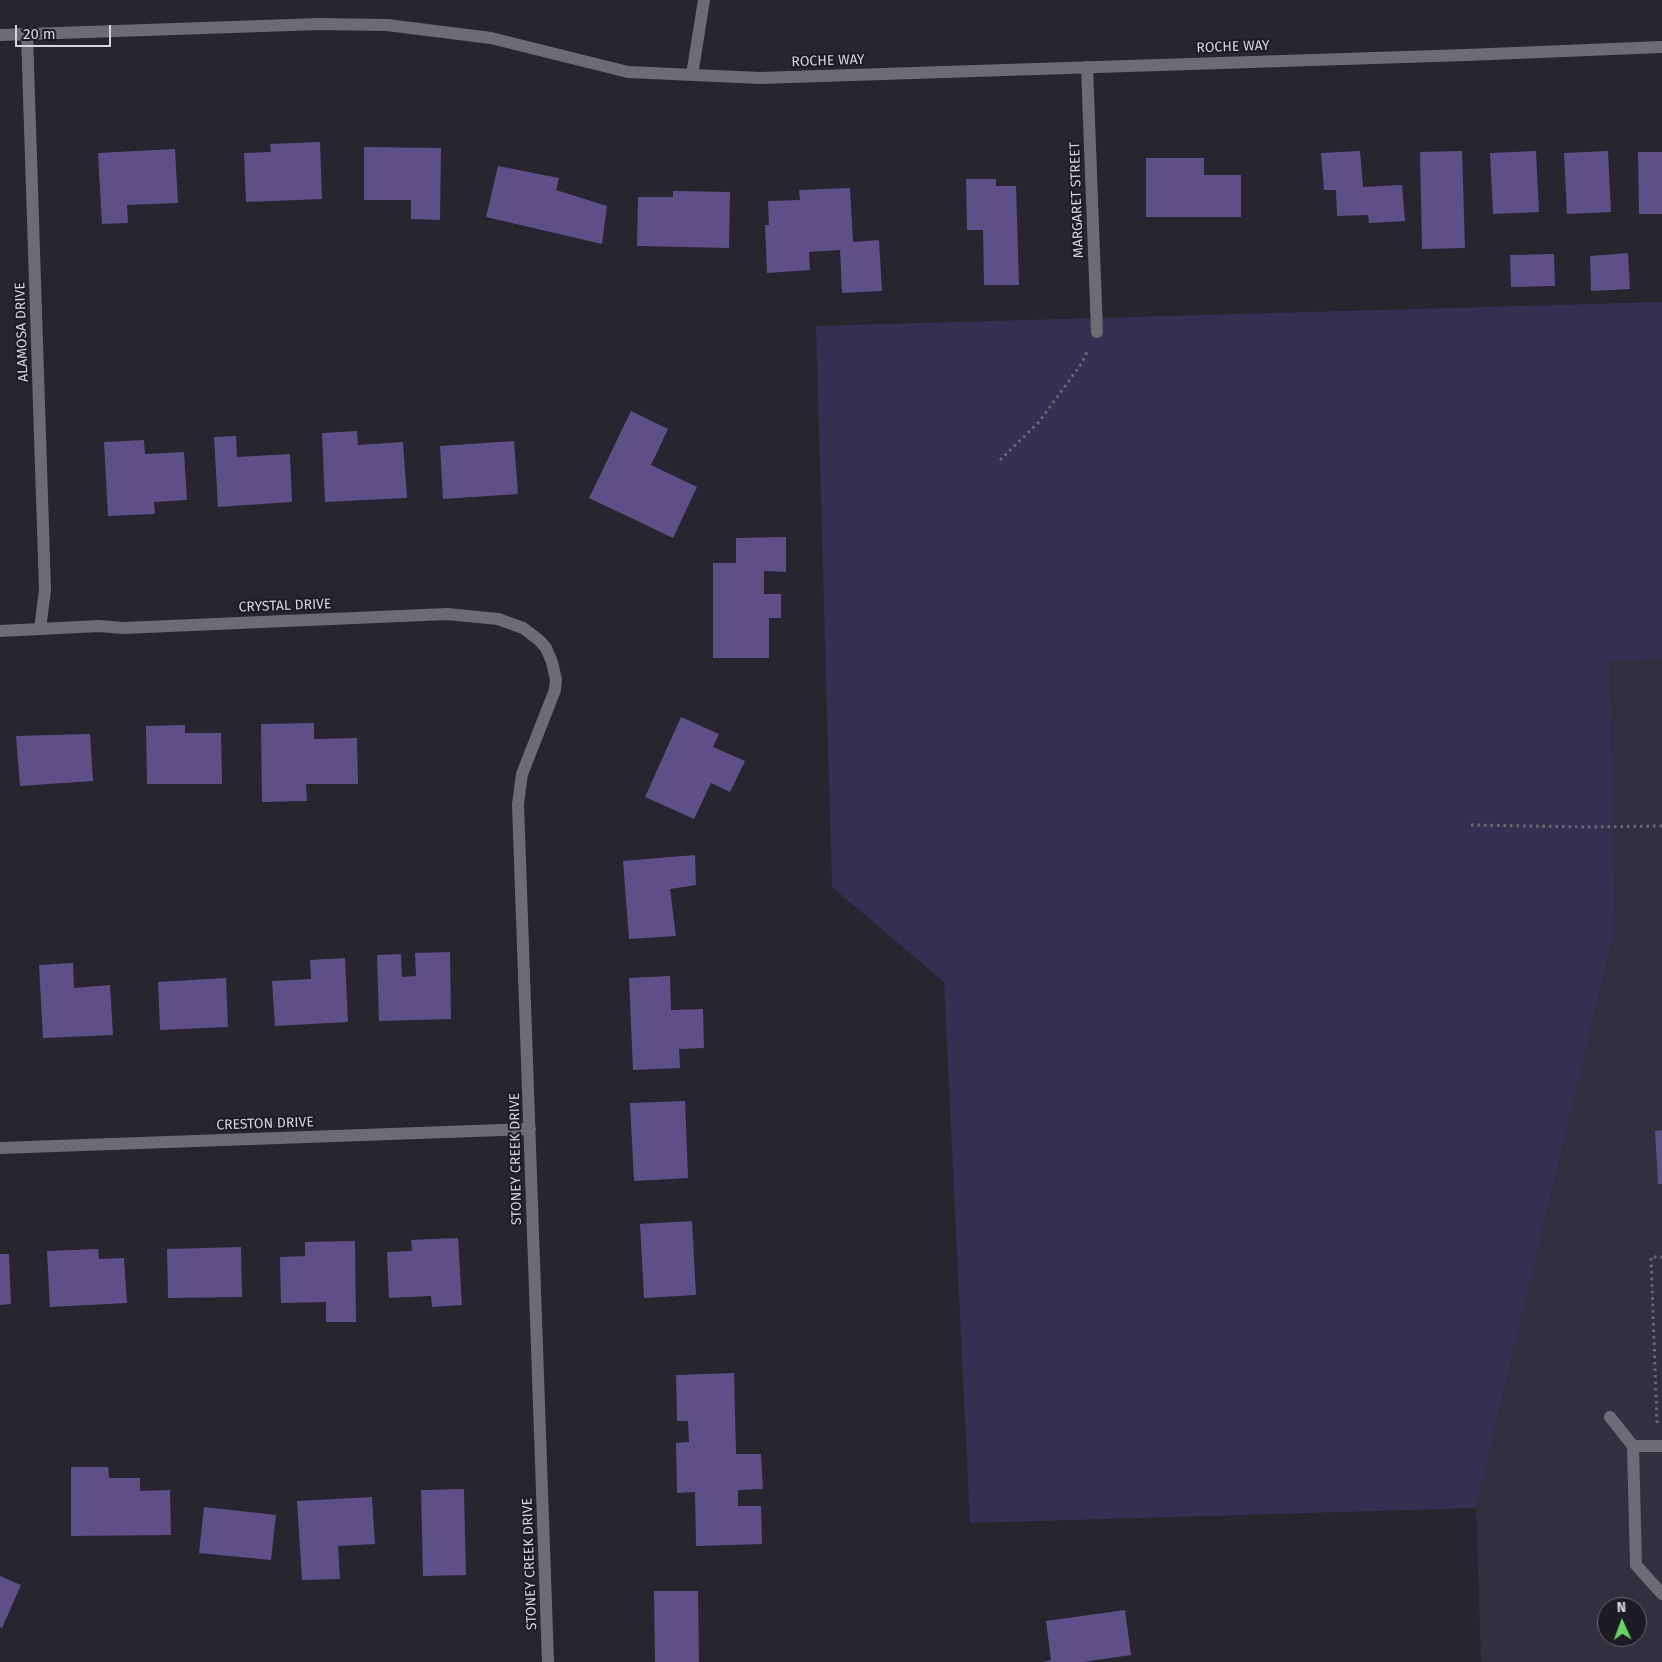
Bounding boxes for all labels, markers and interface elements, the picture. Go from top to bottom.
scale bar [18,15,114,47]
text: 20 m [23,25,56,43]
street label: ROCHE WAY [1196,37,1270,57]
street label: ROCHE WAY [791,51,865,71]
street label: MARGARET STREET [1067,142,1087,258]
street label: ALAMOSA DRIVE [12,282,32,382]
street label: CRYSTAL DRIVE [238,596,332,616]
street label: STONEY CREEK DRIVE [506,1093,526,1225]
street label: CRESTON DRIVE [216,1114,314,1134]
street label: STONEY CREEK DRIVE [519,1498,541,1630]
north arrow [1597,1597,1647,1647]
text: N [1617,1599,1626,1616]

